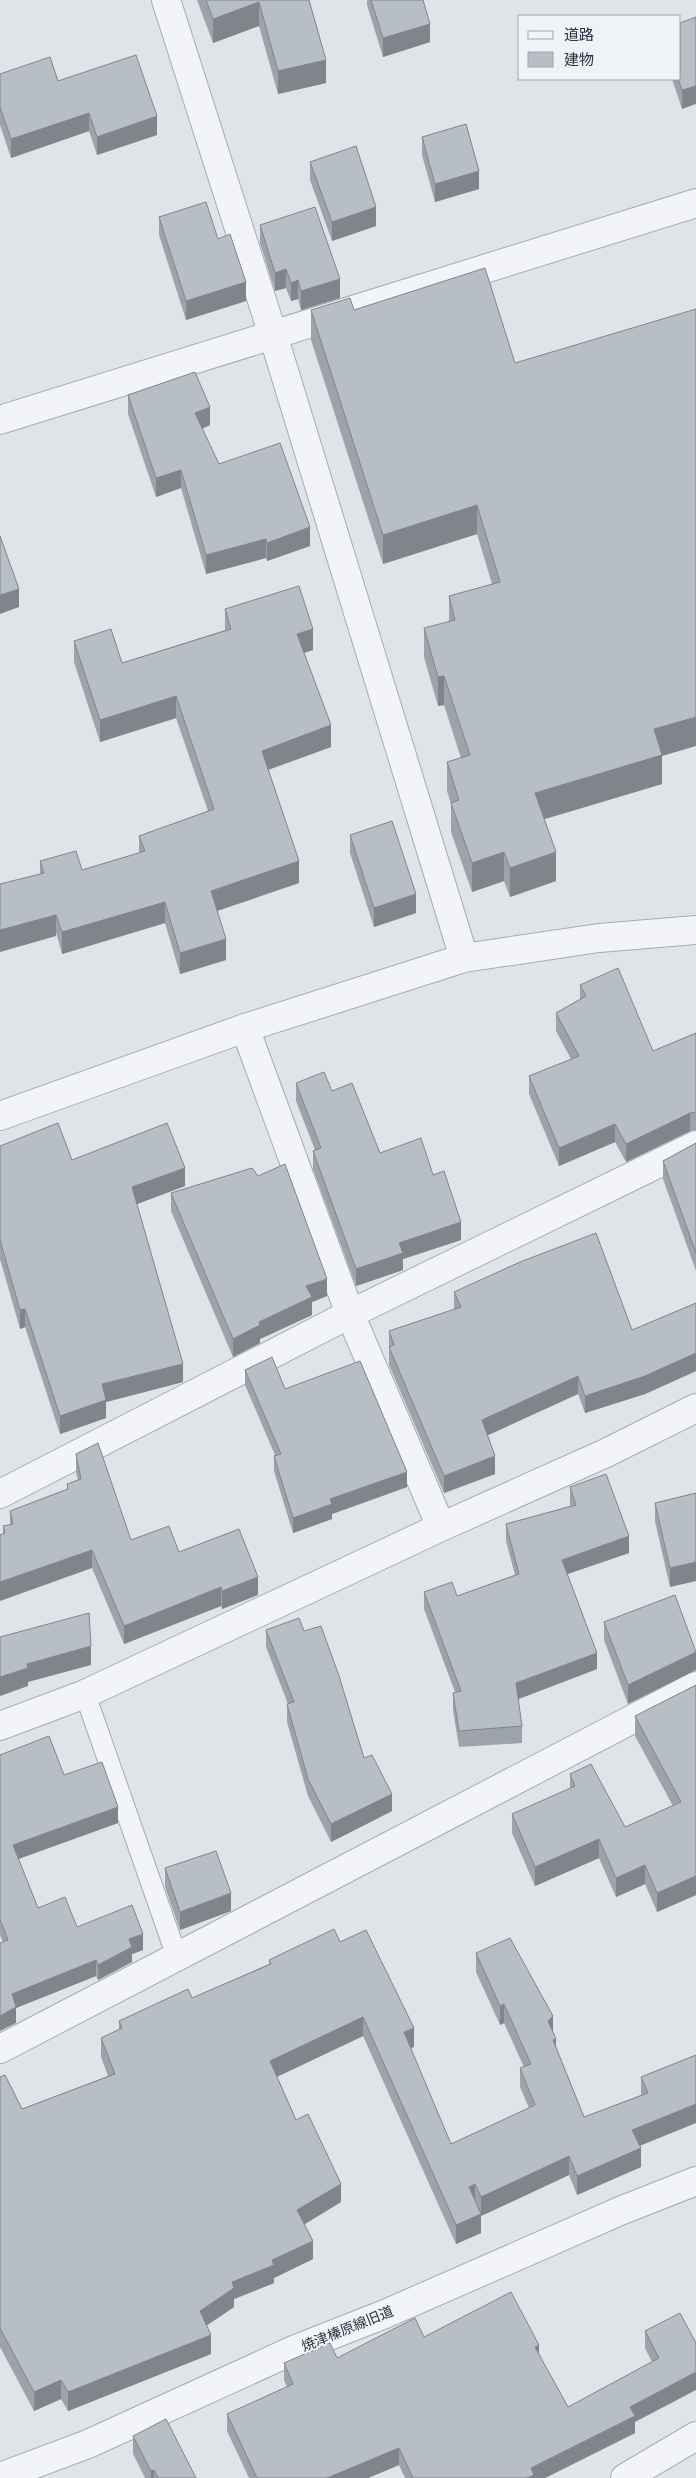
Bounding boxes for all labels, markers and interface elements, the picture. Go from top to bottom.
legend [518,15,681,80]
text: 道路 [564,25,594,43]
text: 建物 [564,50,594,68]
street label: 焼津榛原線旧道 [298,2302,396,2354]

